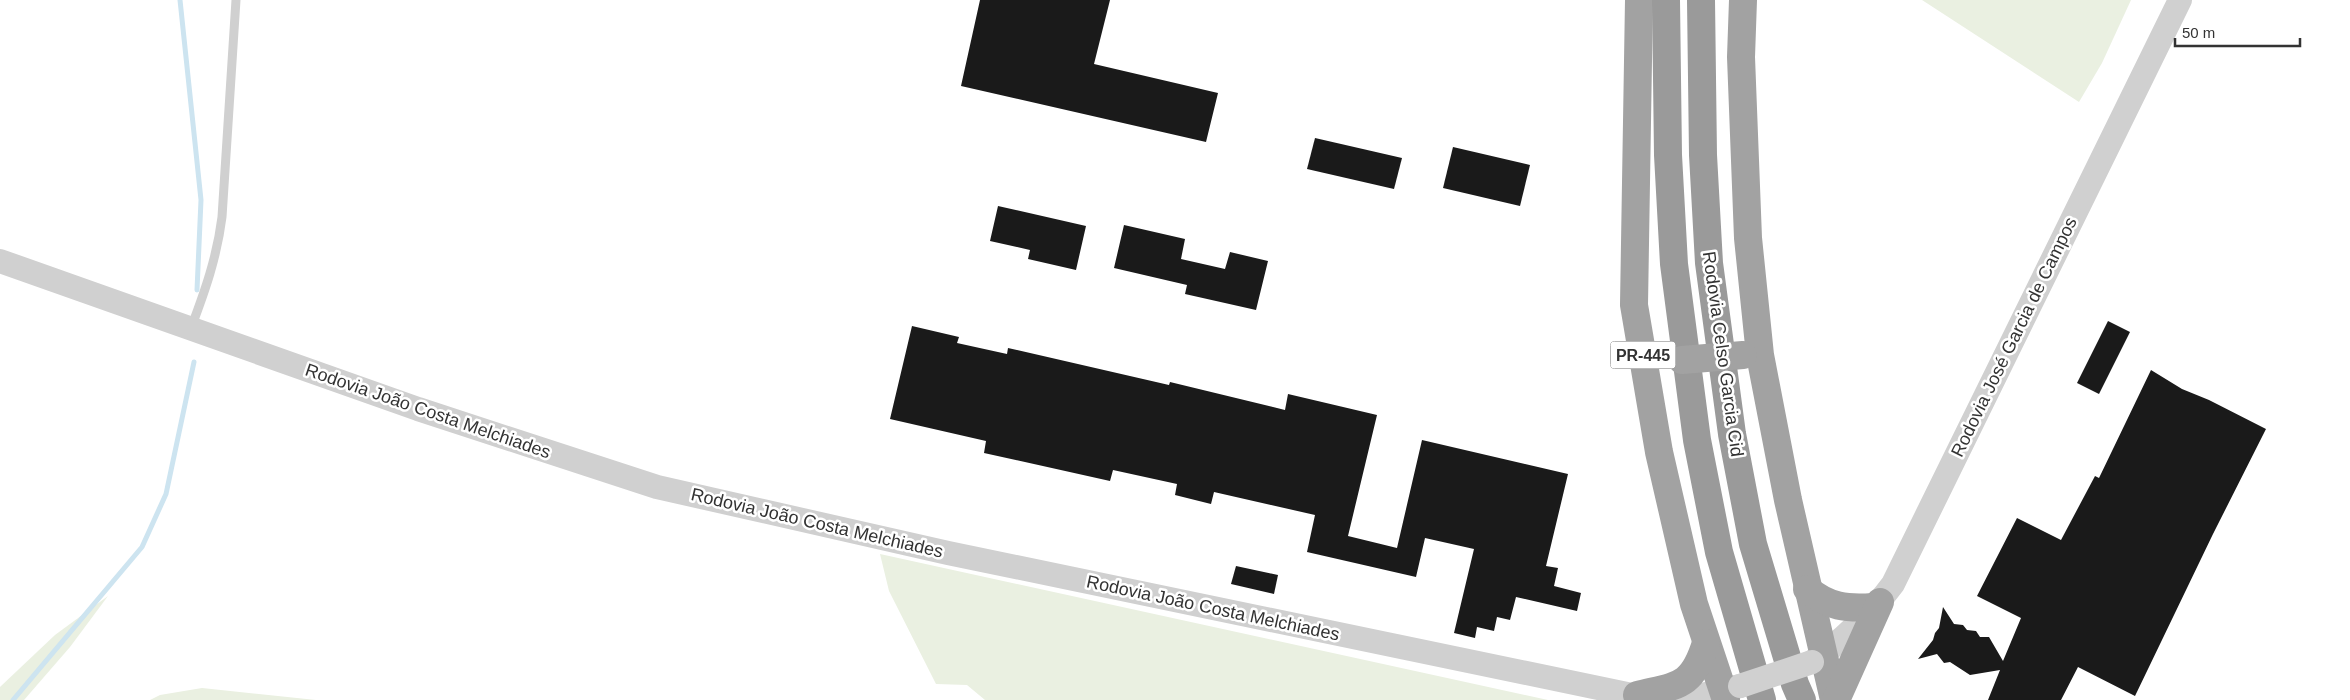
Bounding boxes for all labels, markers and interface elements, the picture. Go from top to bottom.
scale bar [2175,15,2300,47]
text: 50 m [2182,24,2215,41]
street label: Rodovia José Garcia de Campos [1947,214,2081,460]
street label: Rodovia Celso Garcia Cid [1699,250,1747,458]
road number: PR-445 [1610,342,1676,368]
street label: Rodovia João Costa Melchiades [303,360,553,462]
street label: Rodovia João Costa Melchiades [689,484,945,562]
street label: Rodovia João Costa Melchiades [1085,571,1341,645]

